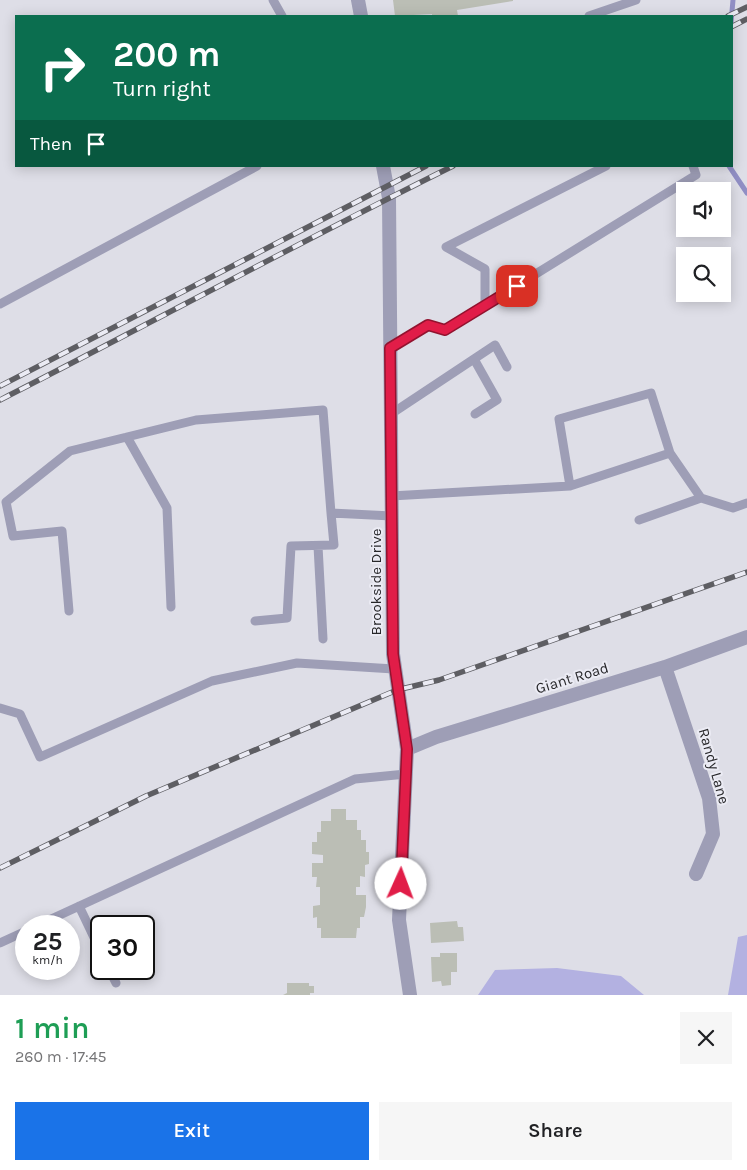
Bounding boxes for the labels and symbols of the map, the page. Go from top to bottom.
pin [496,265,538,307]
street label: Brookside Drive [367,528,385,636]
street label: Giant Road [533,658,611,698]
street label: Randy Lane [695,726,733,806]
position arrow [374,857,426,909]
speed limit sign: 30 [90,915,155,980]

